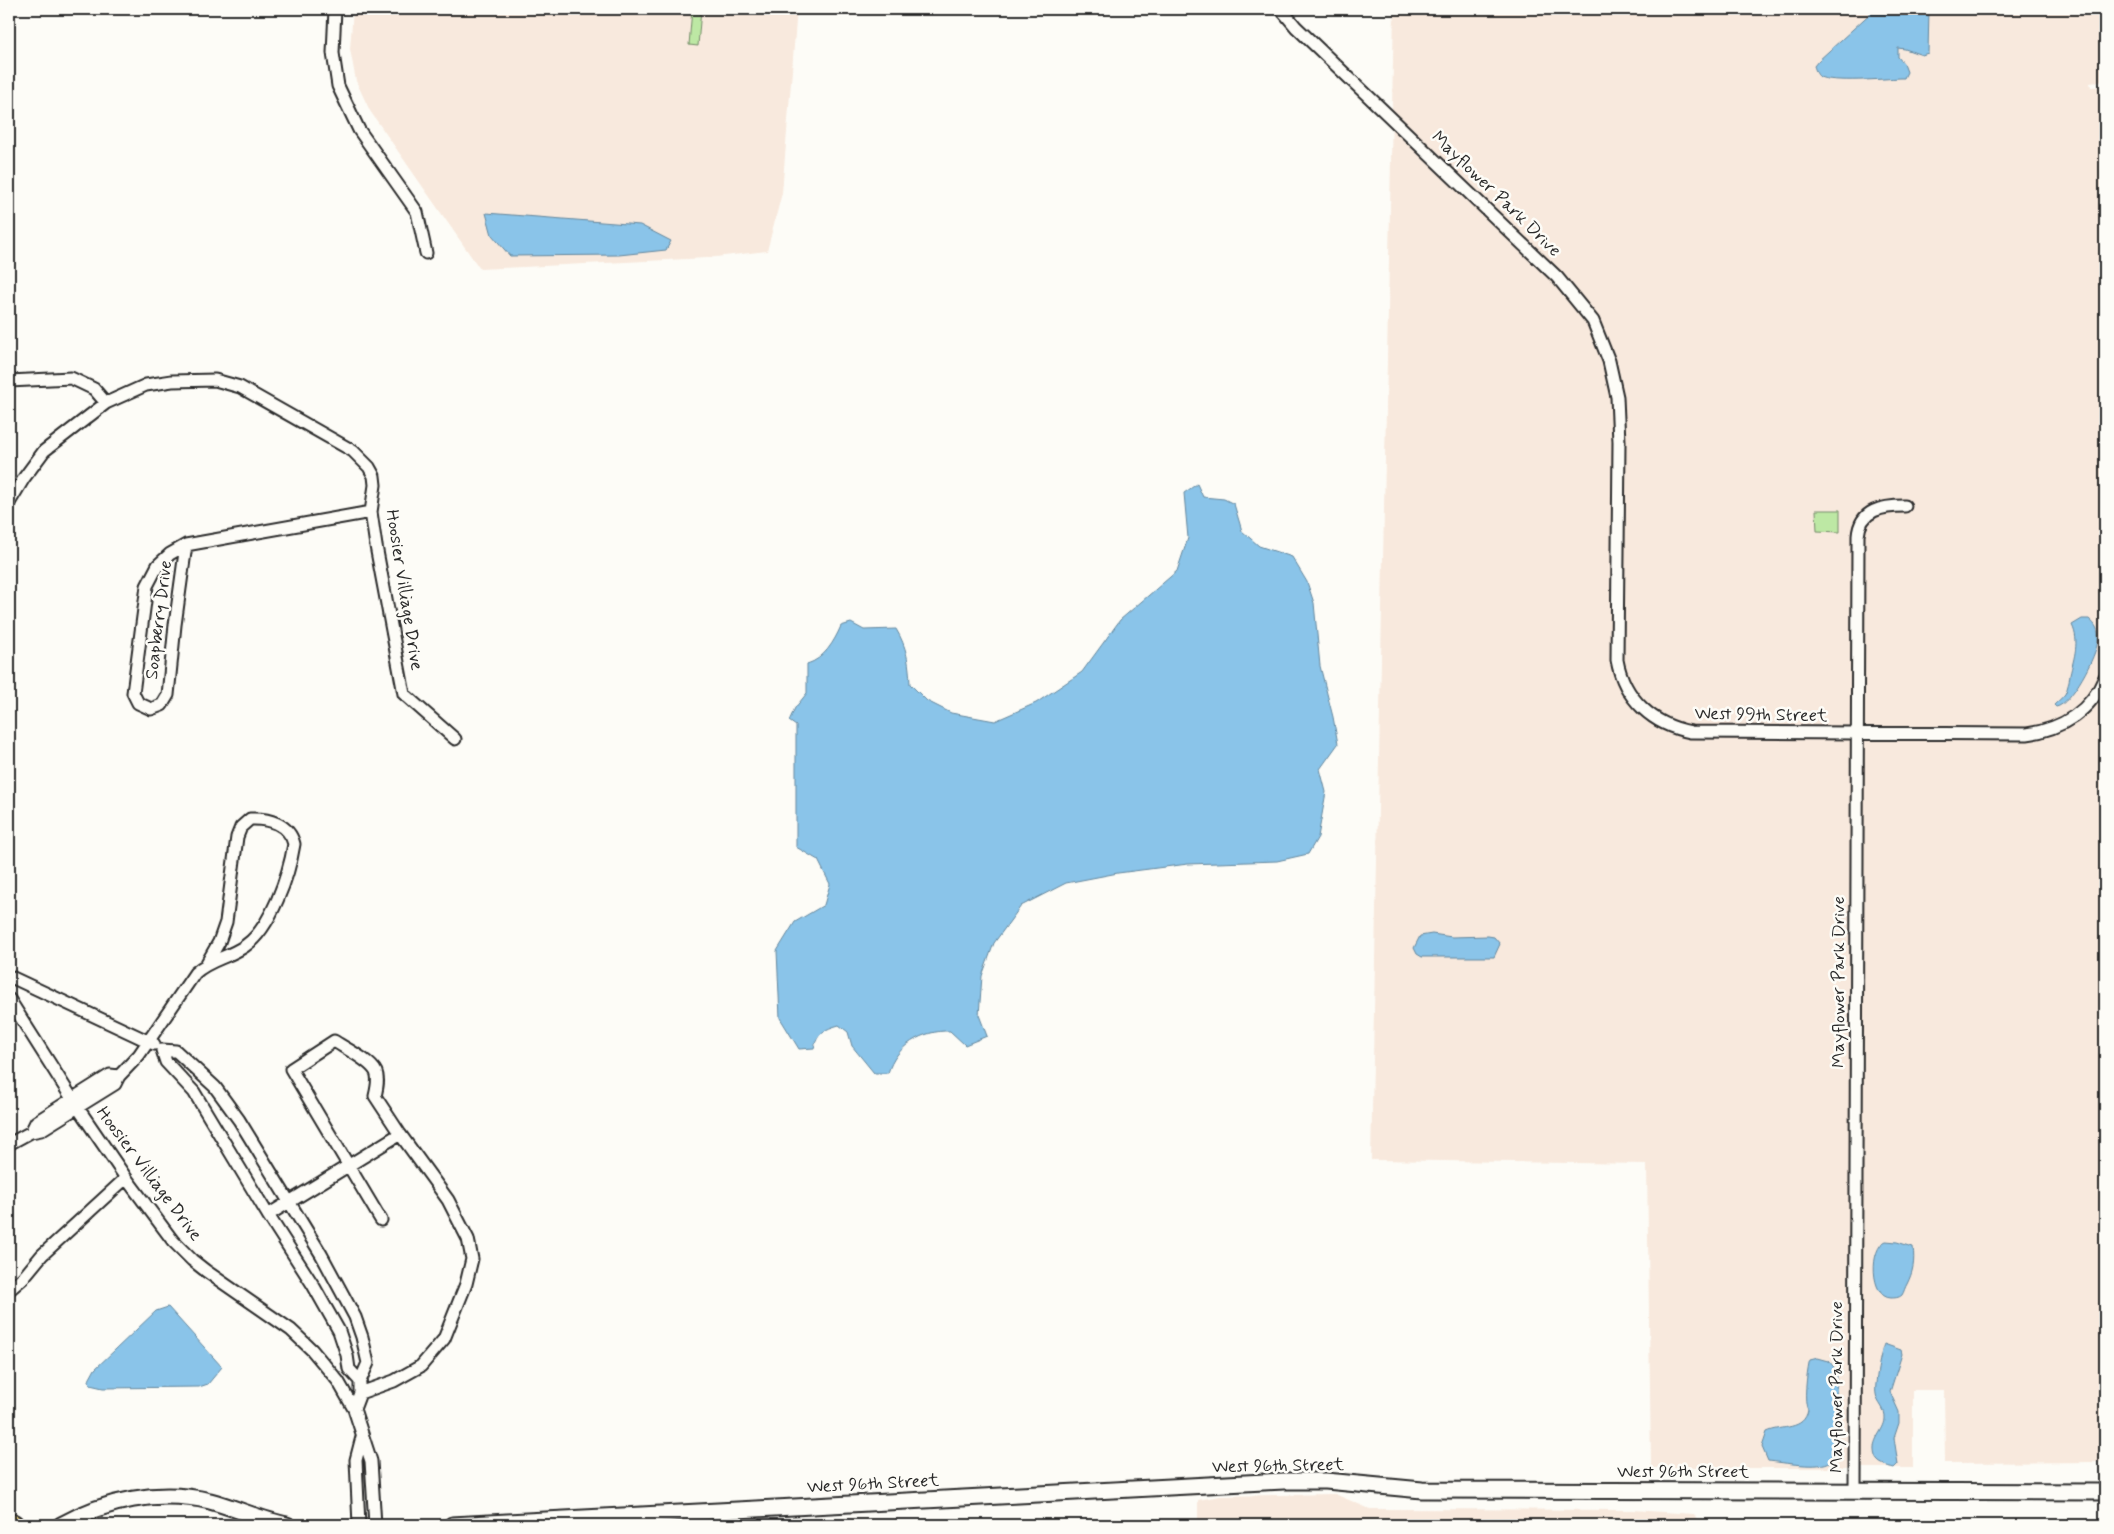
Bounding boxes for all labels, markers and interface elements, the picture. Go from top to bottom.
street label: Mayflower Park Drive [1426,126,1566,262]
street label: Hoosier Villiage Drive [379,508,429,672]
street label: Soapberry Drive [140,559,178,681]
street label: West 99th Street [1694,702,1828,728]
street label: Mayflower Park Drive [1827,896,1851,1068]
street label: Hoosier Villiage Drive [91,1102,208,1246]
street label: Mayflower Park Drive [1825,1301,1849,1473]
street label: West 96th Street [1212,1453,1345,1479]
street label: West 96th Street [1617,1460,1749,1484]
street label: West 96th Street [806,1469,940,1499]

